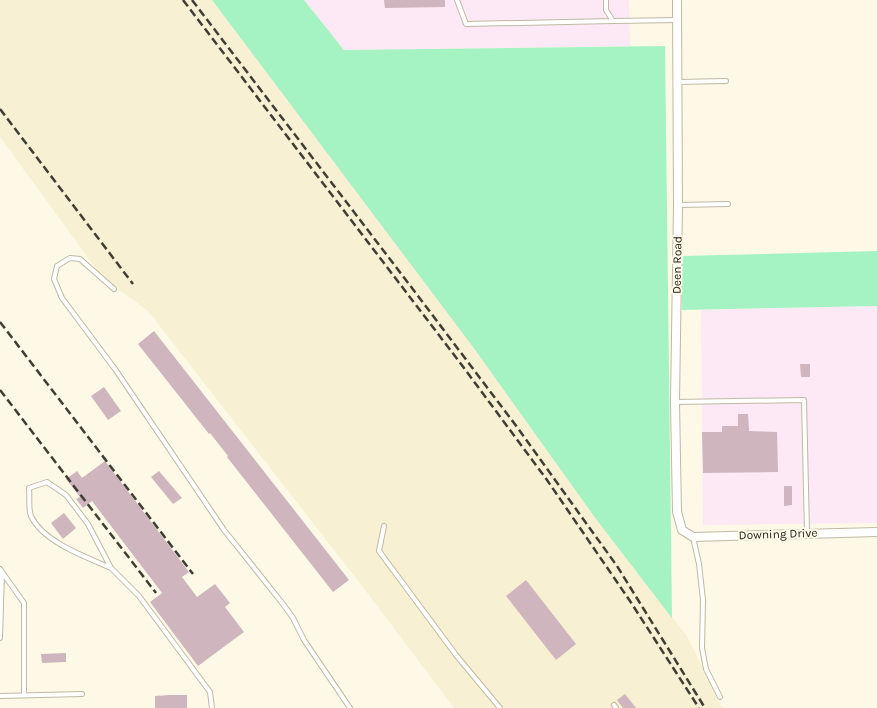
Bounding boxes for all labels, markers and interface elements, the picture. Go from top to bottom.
street label: Deen Road [669,236,685,294]
street label: Downing Drive [738,526,818,542]

